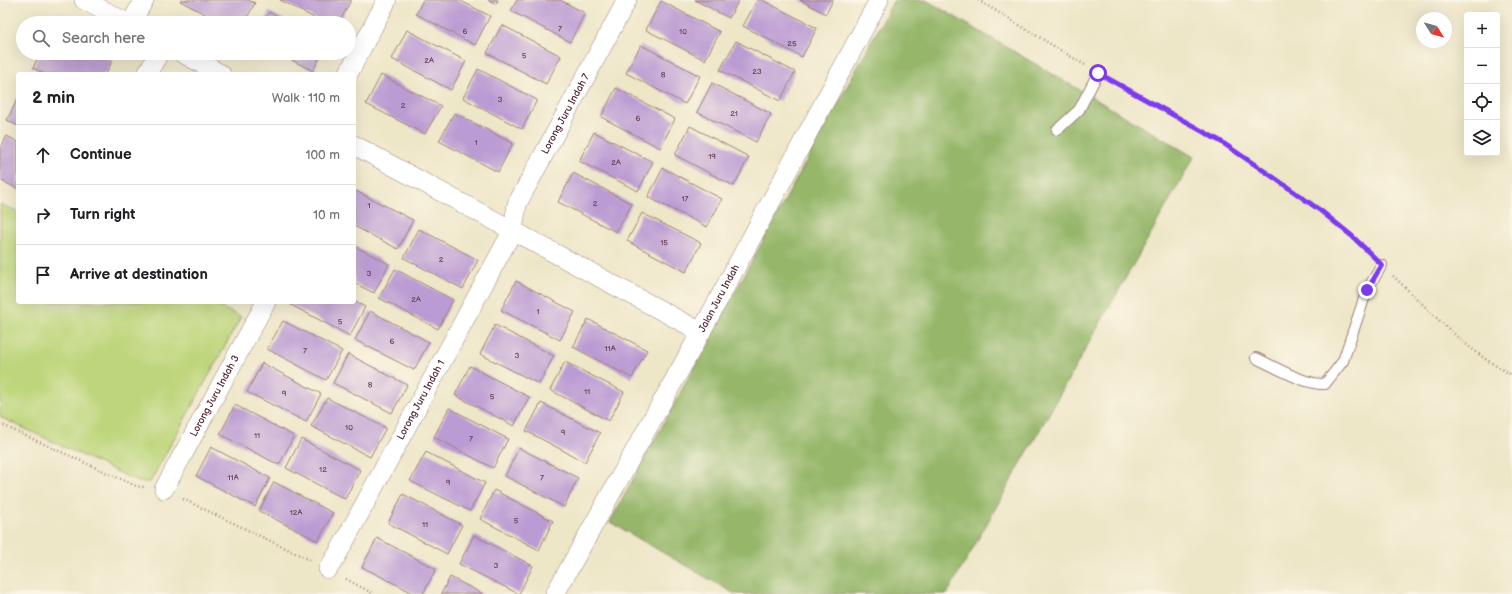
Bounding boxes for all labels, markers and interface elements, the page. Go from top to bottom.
north arrow [1416,12,1452,48]
map controls [1464,12,1500,156]
button: + [1464,12,1500,48]
search box [16,16,356,60]
house number: 7 [558,24,562,33]
icon: search [30,27,52,49]
house number: 6 [463,27,468,36]
house number: 10 [679,27,687,36]
text: Search here [62,29,145,48]
house number: 25 [787,39,797,48]
button: − [1464,48,1500,84]
house number: 5 [522,51,527,60]
house number: 2A [424,56,434,65]
route start [1089,64,1107,82]
house number: 23 [752,67,762,76]
house number: 8 [661,70,666,79]
street label: Lorong Juru Indah 7 [539,71,592,156]
button: locate [1464,84,1500,120]
text: 2 min [32,88,75,108]
text: Walk · 110 m [272,90,340,106]
house number: 3 [498,95,503,104]
house number: 2 [401,101,406,110]
house number: 21 [730,109,738,118]
house number: 6 [636,114,641,123]
button: layers [1464,120,1500,156]
house number: 1 [474,138,478,147]
icon: ahead [32,144,54,166]
text: Continue [70,145,132,164]
text: 100 m [305,147,340,163]
house number: 19 [708,152,716,161]
house number: 2A [611,158,621,167]
house number: 17 [681,194,689,203]
house number: 2 [593,199,598,208]
house number: 1 [367,201,371,210]
icon: right [32,204,54,226]
text: Turn right [70,205,135,224]
text: 10 m [313,207,340,223]
house number: 15 [660,238,668,247]
house number: 2 [439,255,444,264]
street label: Jalan Juru Indah [696,262,742,334]
icon: arrive [32,264,54,286]
text: Arrive at destination [70,265,208,284]
house number: 3 [367,269,372,278]
route end [1358,281,1376,299]
house number: 2A [411,295,421,304]
house number: 1 [536,307,540,316]
house number: 5 [338,317,343,326]
house number: 6 [390,337,395,346]
house number: 11A [604,344,616,353]
house number: 7 [303,346,307,355]
house number: 3 [515,351,520,360]
street label: Lorong Juru Indah 3 [188,353,242,439]
street label: Lorong Juru Indah 1 [395,358,447,442]
house number: 8 [368,380,373,389]
house number: 11 [584,387,590,396]
house number: 9 [282,389,287,398]
house number: 5 [490,392,495,401]
house number: 10 [345,423,353,432]
house number: 9 [561,428,566,437]
house number: 11 [254,431,260,440]
house number: 7 [469,434,473,443]
house number: 12 [319,465,327,474]
house number: 11A [227,473,239,482]
house number: 7 [540,473,544,482]
house number: 9 [446,478,451,487]
house number: 12A [290,508,302,517]
house number: 5 [514,516,519,525]
house number: 11 [422,520,428,529]
house number: 3 [494,561,499,570]

